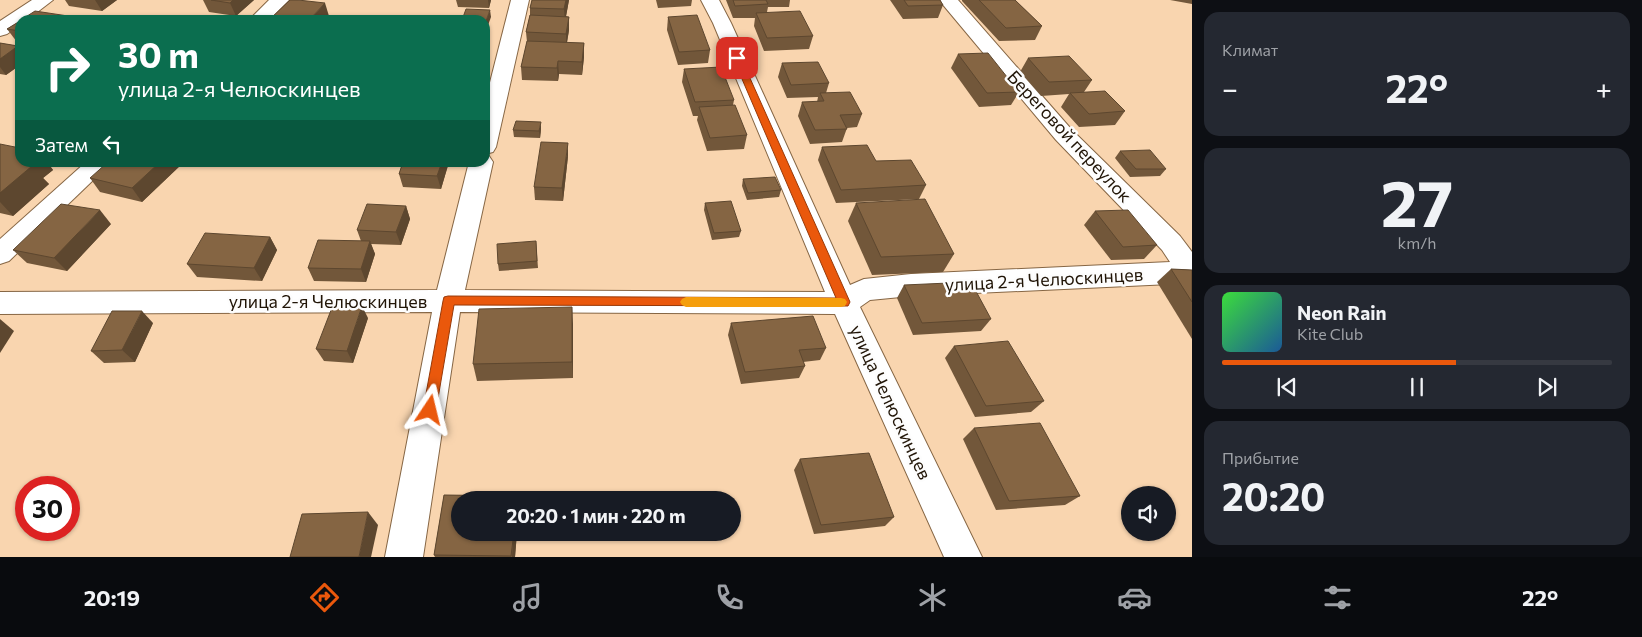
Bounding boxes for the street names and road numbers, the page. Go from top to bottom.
street label: Береговой переулок [1003,65,1137,207]
street label: улица 2-я Челюскинцев [944,263,1144,295]
street label: улица 2-я Челюскинцев [229,290,427,312]
street label: улица Челюскинцев [846,321,936,483]

